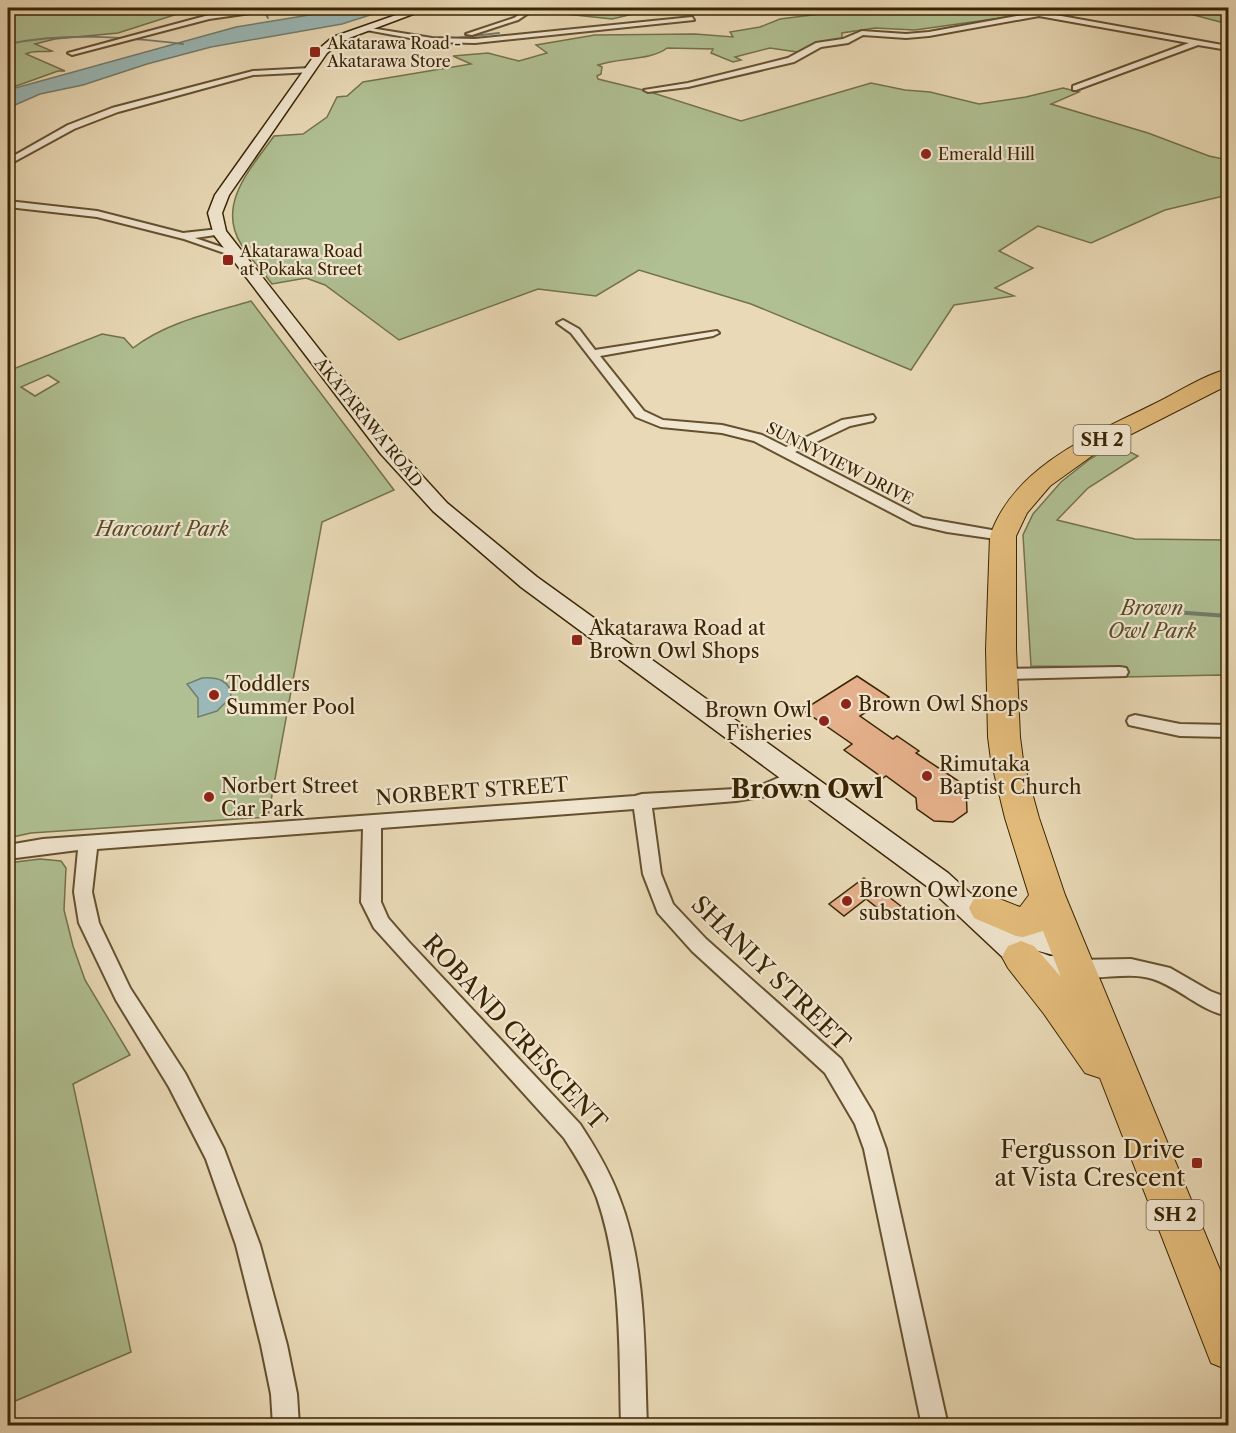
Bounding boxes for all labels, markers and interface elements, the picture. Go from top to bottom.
place label: Akatarawa Road - Akatarawa Store [326,33,461,71]
marker: Akatarawa Road - Akatarawa Store [308,45,322,59]
place label: Emerald Hill [938,144,1035,164]
marker: Emerald Hill [919,147,933,161]
place label: Akatarawa Road at Pokaka Street [239,241,363,279]
marker: Akatarawa Road at Pokaka Street [221,253,235,267]
street label: AKATARAWA ROAD [310,352,427,491]
street label: SUNNYVIEW DRIVE [763,417,917,509]
road number: SH 2 [1074,425,1130,455]
park label: Harcourt Park [93,517,229,541]
park label: Brown Owl Park [1108,596,1197,643]
place label: Akatarawa Road at Brown Owl Shops [588,616,766,663]
marker: Akatarawa Road at Brown Owl Shops [570,633,584,647]
place label: Toddlers Summer Pool [226,672,355,719]
marker: Toddlers Summer Pool [207,688,221,702]
place label: Brown Owl Shops [858,692,1028,716]
marker: Brown Owl Shops [839,697,853,711]
place label: Brown Owl Fisheries [705,698,812,745]
marker: Brown Owl Fisheries [817,714,831,728]
place label: Rimutaka Baptist Church [939,752,1082,799]
marker: Rimutaka Baptist Church [920,769,934,783]
street label: NORBERT STREET [375,772,569,810]
district label: Brown Owl [731,773,883,805]
place label: Norbert Street Car Park [221,774,358,821]
marker: Norbert Street Car Park [202,790,216,804]
place label: Brown Owl zone substation [859,878,1018,925]
street label: SHANLY STREET [686,890,856,1056]
marker: Brown Owl zone substation [840,894,854,908]
street label: ROBAND CRESCENT [417,928,613,1136]
place label: Fergusson Drive at Vista Crescent [994,1135,1186,1192]
marker: Fergusson Drive at Vista Crescent [1190,1156,1204,1170]
road number: SH 2 [1146,1200,1204,1230]

